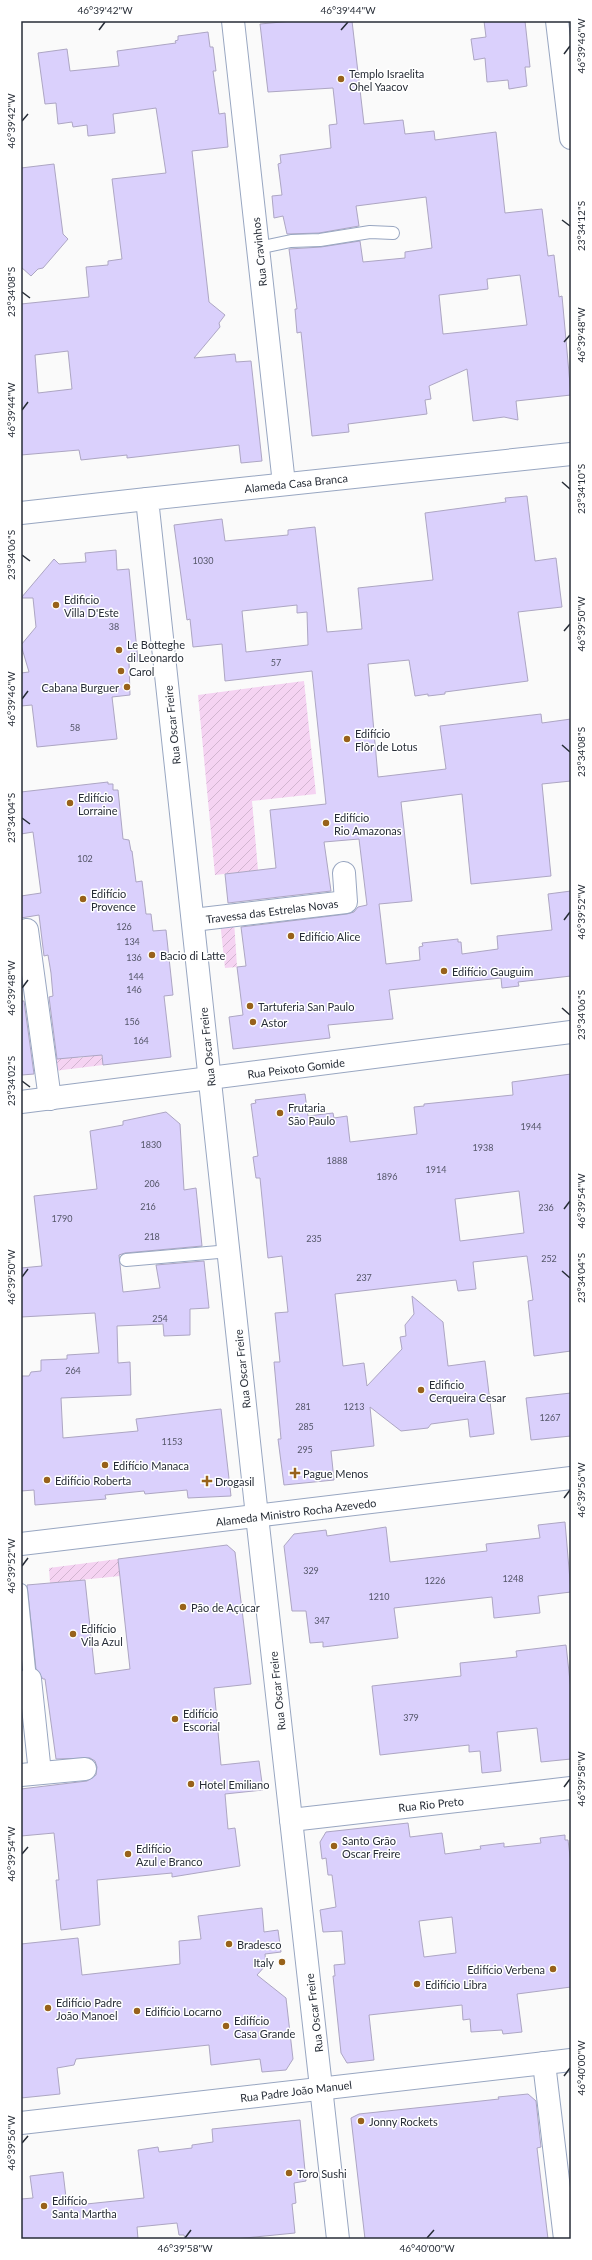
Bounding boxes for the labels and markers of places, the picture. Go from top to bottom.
place label: Templo Israelita Ohel Yaacov [349,67,424,93]
marker: Templo Israelita Ohel Yaacov [336,74,346,84]
place label: Edificio Villa D'Este [64,593,119,619]
marker: Edificio Villa D'Este [51,600,61,610]
place label: Le Botteghe di Leonardo [127,638,185,664]
marker: Le Botteghe di Leonardo [114,645,124,655]
place label: Carol [129,665,154,678]
marker: Carol [116,666,126,676]
place label: Cabana Burguer [41,681,119,694]
marker: Cabana Burguer [122,682,132,692]
place label: Edifício Flôr de Lotus [355,727,418,753]
marker: Edifício Flôr de Lotus [342,734,352,744]
place label: Edifício Lorraine [78,791,118,817]
marker: Edifício Lorraine [65,798,75,808]
place label: Edifício Rio Amazonas [334,811,402,837]
marker: Edifício Rio Amazonas [321,818,331,828]
place label: Edifício Provence [91,887,136,913]
marker: Edifício Provence [78,894,88,904]
place label: Edifício Alice [299,930,361,943]
marker: Edifício Alice [286,931,296,941]
place label: Bacio di Latte [160,949,226,962]
marker: Bacio di Latte [147,950,157,960]
place label: Edifício Gauguim [452,965,533,978]
marker: Edifício Gauguim [439,966,449,976]
place label: Tartuferia San Paulo [258,1000,354,1013]
marker: Tartuferia San Paulo [245,1001,255,1011]
place label: Astor [261,1016,287,1029]
marker: Astor [248,1017,258,1027]
place label: Frutaria São Paulo [288,1101,335,1127]
marker: Frutaria São Paulo [275,1108,285,1118]
place label: Edificio Cerqueira Cesar [429,1378,506,1404]
marker: Edificio Cerqueira Cesar [416,1385,426,1395]
place label: Edifício Manaca [113,1459,189,1472]
marker: Edifício Manaca [100,1460,110,1470]
place label: Pague Menos [303,1467,369,1480]
marker: Pague Menos [290,1468,300,1478]
place label: Edifício Roberta [55,1474,131,1487]
marker: Edifício Roberta [42,1475,52,1485]
place label: Drogasil [215,1475,254,1488]
marker: Drogasil [202,1476,212,1486]
place label: Pão de Açúcar [191,1601,260,1614]
marker: Pão de Açúcar [178,1602,188,1612]
place label: Edifício Vila Azul [81,1622,123,1648]
marker: Edifício Vila Azul [68,1629,78,1639]
place label: Edifício Escorial [183,1707,220,1733]
marker: Edifício Escorial [170,1714,180,1724]
place label: Hotel Emiliano [199,1778,269,1791]
marker: Hotel Emiliano [186,1779,196,1789]
place label: Santo Grão Oscar Freire [342,1834,401,1860]
marker: Santo Grão Oscar Freire [329,1841,339,1851]
place label: Edifício Azul e Branco [136,1842,203,1868]
marker: Edifício Azul e Branco [123,1849,133,1859]
place label: Bradesco [237,1938,282,1951]
marker: Bradesco [224,1939,234,1949]
place label: Italy [253,1956,274,1969]
marker: Italy [277,1957,287,1967]
place label: Edifício Verbena [467,1963,545,1976]
marker: Edifício Verbena [548,1964,558,1974]
place label: Edifício Libra [425,1978,487,1991]
marker: Edifício Libra [412,1979,422,1989]
place label: Edifício Padre João Manoel [56,1996,122,2022]
marker: Edifício Padre João Manoel [43,2003,53,2013]
place label: Edifício Locarno [145,2005,222,2018]
marker: Edifício Locarno [132,2006,142,2016]
place label: Edifício Casa Grande [234,2014,295,2040]
marker: Edifício Casa Grande [221,2021,231,2031]
place label: Jonny Rockets [369,2115,438,2128]
marker: Jonny Rockets [356,2116,366,2126]
place label: Toro Sushi [297,2167,347,2180]
marker: Toro Sushi [284,2168,294,2178]
place label: Edifício Santa Martha [52,2194,117,2220]
marker: Edifício Santa Martha [39,2201,49,2211]

